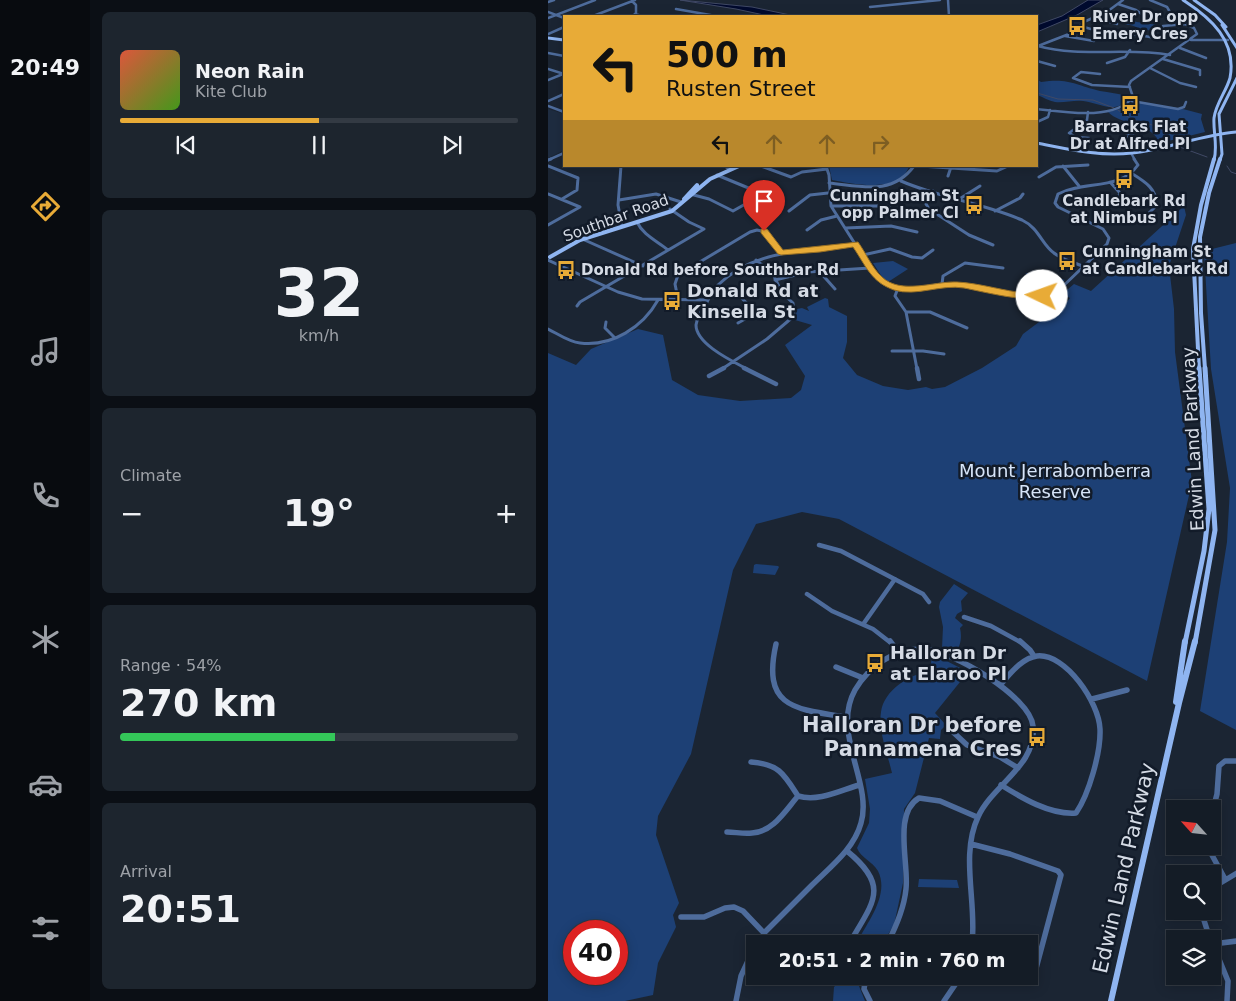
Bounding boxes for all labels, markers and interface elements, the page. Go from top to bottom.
place label: River Dr opp Emery Cres [1092,8,1198,43]
bus stop icon: River Dr opp Emery Cres [1066,15,1088,37]
icon: left [583,35,648,100]
text: 500 m [666,35,788,75]
text: 20:49 [10,55,80,80]
text: Neon Rain [195,60,304,82]
text: Rusten Street [666,76,816,101]
text: Kite Club [195,82,267,101]
bus stop icon: Barracks Flat Dr at Alfred Pl [1119,94,1141,116]
place label: Barracks Flat Dr at Alfred Pl [1070,118,1190,153]
icon: left [707,130,735,158]
icon: ahead [760,130,788,158]
icon: ahead [813,130,841,158]
icon: right [866,130,894,158]
icon: previous [172,131,200,159]
icon: pause [305,131,333,159]
icon: next [438,131,466,159]
bus stop icon: Candlebark Rd at Nimbus Pl [1113,168,1135,190]
pin [743,180,785,231]
icon: arrive [750,187,778,215]
place label: Cunningham St opp Palmer Cl [830,187,959,222]
icon: directions [28,189,63,224]
street label: Southbar Road [561,191,671,245]
place label: Candlebark Rd at Nimbus Pl [1062,192,1186,227]
bus stop icon: Cunningham St opp Palmer Cl [963,194,985,216]
place label: Cunningham St at Candlebark Rd [1082,243,1228,278]
bus stop icon: Cunningham St at Candlebark Rd [1056,250,1078,272]
text: 32 [274,256,364,331]
bus stop icon: Donald Rd before Southbar Rd [555,259,577,281]
place label: Donald Rd before Southbar Rd [581,261,839,279]
position arrow [1015,269,1067,321]
place label: Donald Rd at Kinsella St [687,280,819,322]
bus stop icon: Donald Rd at Kinsella St [661,290,683,312]
text: km/h [299,326,339,345]
icon: music [28,334,63,369]
street label: Edwin Land Parkway [1177,346,1208,532]
park label: Mount Jerrabomberra Reserve [959,460,1151,502]
text: Climate [120,466,182,485]
icon: phone [28,478,63,513]
text: 19° [283,491,355,535]
text: − [120,497,143,530]
text: + [495,497,518,530]
icon: climate [28,622,63,657]
place label: Halloran Dr at Elaroo Pl [890,642,1007,684]
bus stop icon: Halloran Dr at Elaroo Pl [864,652,886,674]
text: Range · 54% [120,656,222,675]
text: 270 km [120,681,277,725]
place label: Halloran Dr before Pannamena Cres [802,713,1022,761]
bus stop icon: Halloran Dr before Pannamena Cres [1026,726,1048,748]
street label: Edwin Land Parkway [1088,760,1160,976]
icon: car [28,767,63,802]
north arrow [1166,800,1220,855]
map controls [1166,800,1221,985]
text: Arrival [120,862,172,881]
button: search [1166,865,1221,920]
text: 20:51 [120,887,241,931]
icon: filters [28,911,63,946]
speed limit sign: 40 [563,920,628,985]
button: layers [1166,930,1221,985]
text: 20:51 · 2 min · 760 m [778,949,1006,971]

